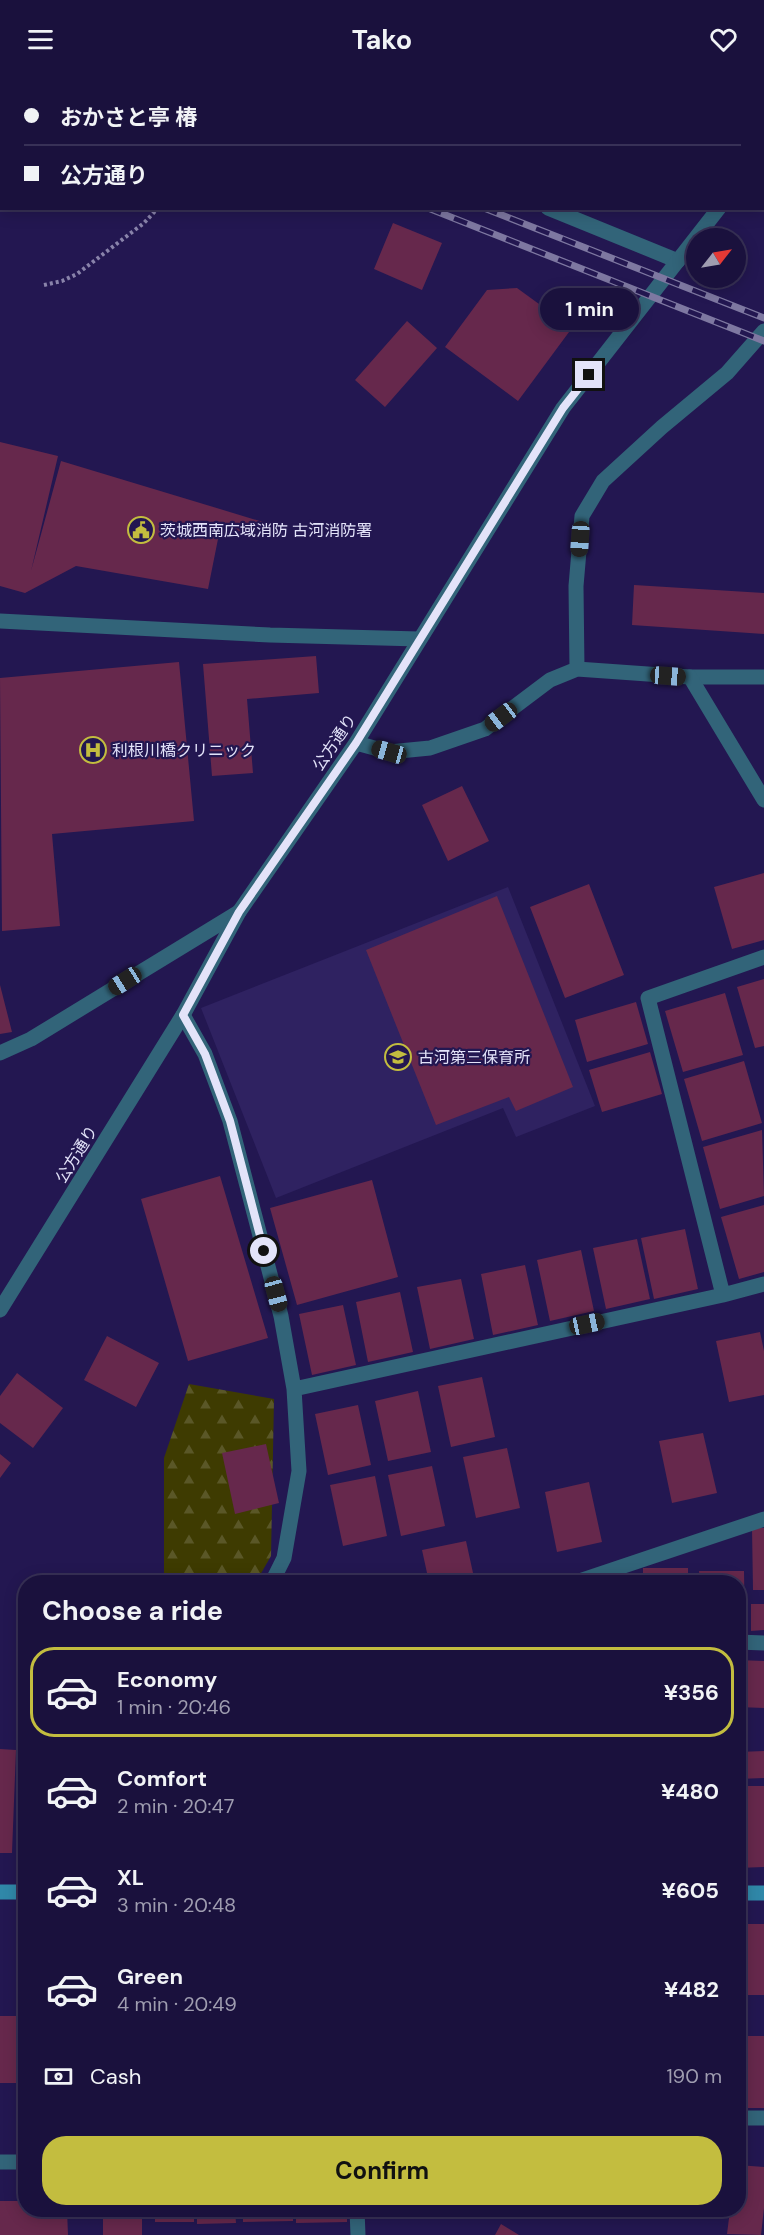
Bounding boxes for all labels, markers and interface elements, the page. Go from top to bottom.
text: Tako [352,22,412,57]
icon: menu [24,23,57,56]
icon: heart [707,23,740,56]
text: おかさと亭 椿 [60,103,197,132]
text: 公方通り [60,161,148,190]
north arrow [686,228,746,288]
map controls [686,228,746,288]
callout: 1 min [540,288,638,330]
text: 1 min [565,296,614,322]
route end [575,361,602,388]
public building icon: 茨城西南広域消防 古河消防署 [126,515,156,545]
place label: 茨城西南広域消防 古河消防署 [160,520,372,541]
car [570,520,590,558]
car [649,666,687,686]
car [481,699,521,735]
street label: 公方通り [308,710,361,775]
hospital icon: 利根川橋クリニック [78,735,108,765]
car [369,738,409,766]
place label: 利根川橋クリニック [112,740,256,761]
car [105,964,145,998]
school or university icon: 古河第三保育所 [383,1042,413,1072]
place label: 古河第三保育所 [418,1047,530,1068]
street label: 公方通り [51,1122,102,1187]
route start [250,1237,277,1264]
car [263,1274,289,1314]
car [568,1311,606,1337]
text: Choose a ride [42,1593,223,1628]
icon: car [45,1665,99,1719]
text: Economy [117,1665,217,1694]
text: ¥356 [664,1678,719,1707]
text: 1 min · 20:46 [117,1694,231,1720]
icon: car [45,1764,99,1818]
text: Comfort [117,1764,207,1793]
text: ¥480 [661,1777,719,1806]
text: 2 min · 20:47 [117,1793,234,1819]
icon: car [45,1863,99,1917]
text: XL [117,1863,144,1892]
text: ¥605 [662,1876,719,1905]
text: 3 min · 20:48 [117,1892,236,1918]
icon: car [45,1962,99,2016]
text: Green [117,1962,183,1991]
text: ¥482 [664,1975,719,2004]
text: 4 min · 20:49 [117,1991,237,2017]
icon: cash [42,2060,75,2093]
text: Cash [90,2062,141,2091]
text: 190 m [666,2063,722,2089]
button: Confirm [42,2136,722,2205]

